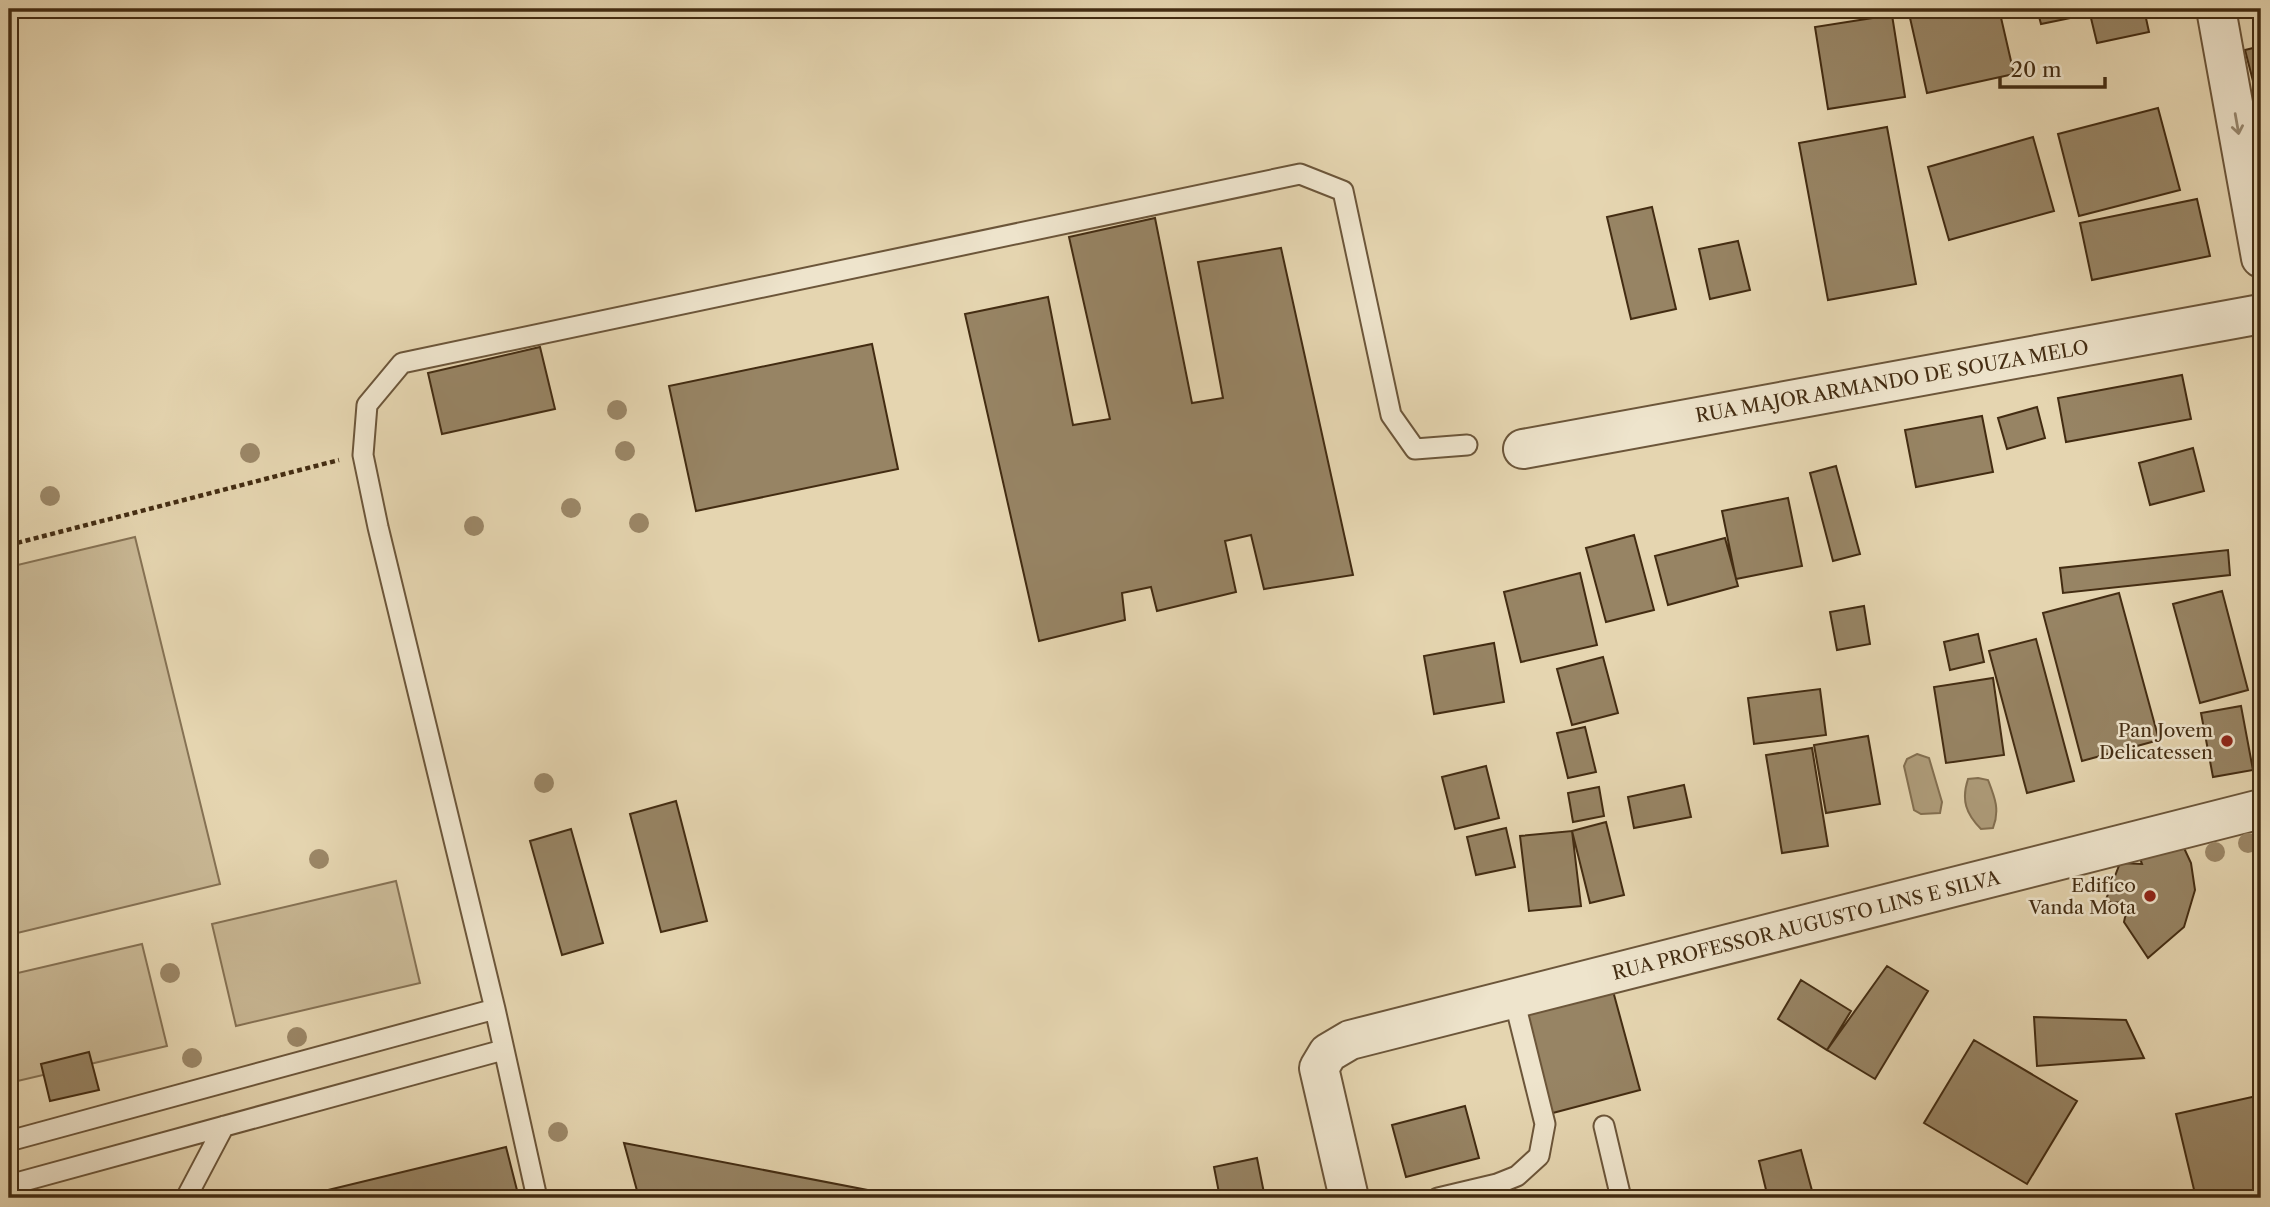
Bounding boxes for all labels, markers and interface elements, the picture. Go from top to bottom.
scale bar [2000,46,2106,90]
text: 20 m [2011,57,2062,82]
one-way arrow [2231,112,2244,135]
street label: RUA MAJOR ARMANDO DE SOUZA MELO [1694,336,2091,427]
place label: Pan Jovem Delicatessen [2099,719,2213,764]
marker: Pan Jovem Delicatessen [2219,733,2235,749]
street label: RUA PROFESSOR AUGUSTO LINS E SILVA [1610,866,2003,985]
place label: Edifíco Vanda Mota [2028,874,2136,919]
marker: Edifíco Vanda Mota [2142,888,2158,904]

